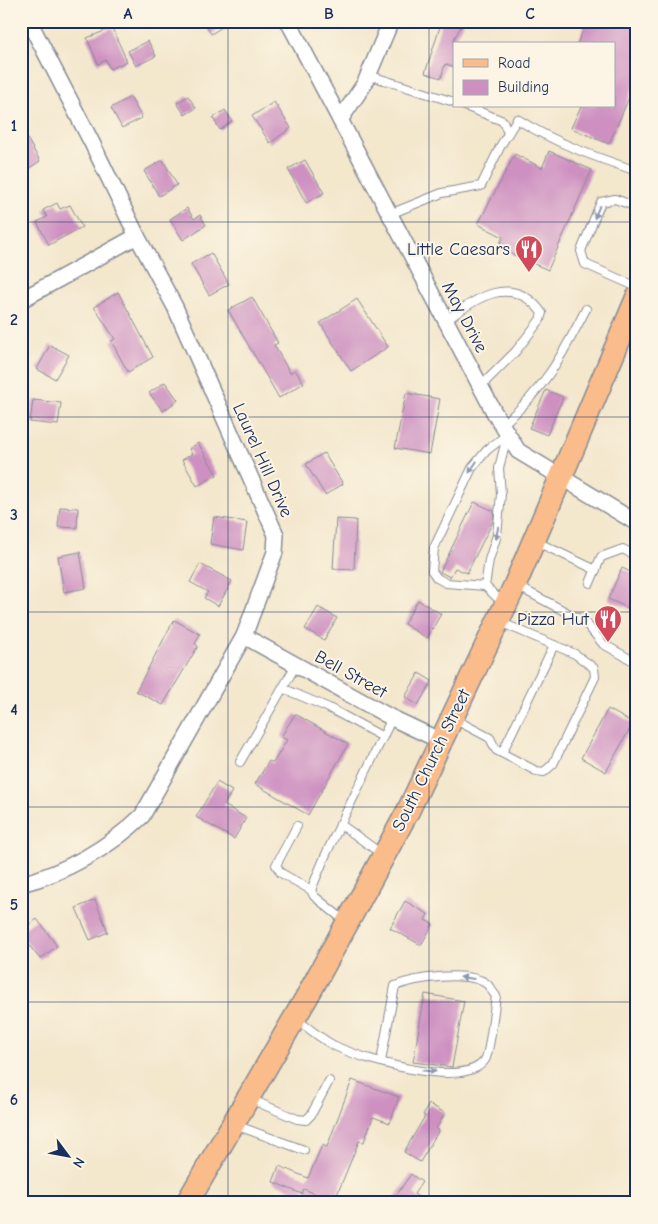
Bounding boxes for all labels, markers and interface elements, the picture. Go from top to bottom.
text: A [124,5,133,23]
text: B [324,5,334,23]
text: C [525,5,535,23]
legend [453,42,616,108]
text: Road [498,54,530,72]
text: Building [498,78,549,96]
text: 1 [11,117,17,135]
one-way arrow [592,205,600,219]
restaurant icon: Little Caesars [514,234,544,273]
place label: Little Caesars [407,239,510,260]
street label: May Drive [437,278,492,356]
text: 2 [10,311,18,329]
street label: Laurel Hill Drive [228,400,297,521]
one-way arrow [468,461,478,474]
text: 3 [10,506,18,524]
one-way arrow [492,526,500,542]
restaurant icon: Pizza Hut [593,604,623,643]
place label: Pizza Hut [517,609,590,630]
street label: Bell Street [311,646,391,703]
street label: South Church Street [388,685,475,835]
text: 4 [10,701,18,719]
text: 5 [10,896,18,914]
one-way arrow [458,974,474,982]
one-way arrow [421,1067,437,1075]
text: 6 [10,1091,18,1109]
north arrow [42,1132,92,1182]
text: N [69,1154,88,1171]

